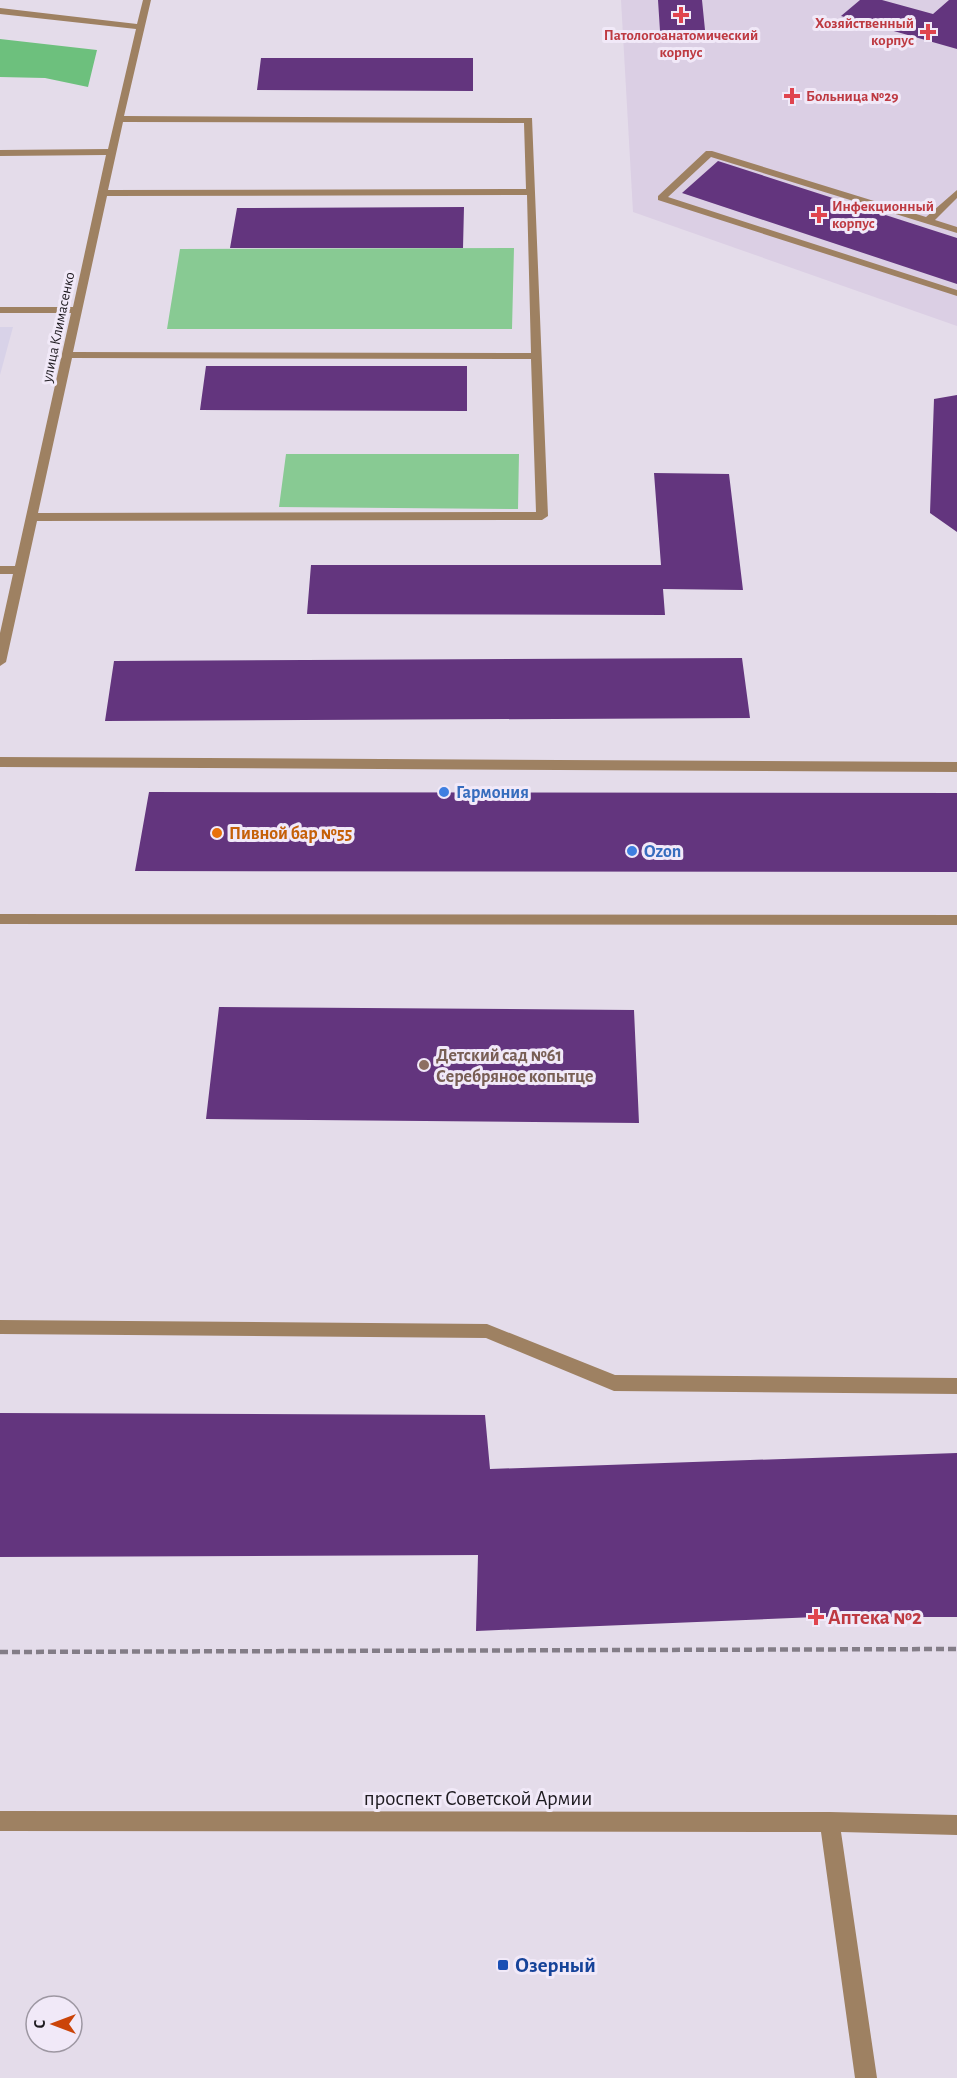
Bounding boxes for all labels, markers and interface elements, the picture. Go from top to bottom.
marker: Патологоанатомический корпус [672,6,690,24]
place label: Хозяйственный корпус [815,16,914,48]
marker: Хозяйственный корпус [919,23,937,41]
place label: Патологоанатомический корпус [604,28,758,60]
marker: Больница №29 [783,87,801,105]
place label: Больница №29 [806,89,899,104]
place label: Инфекционный корпус [832,199,934,231]
marker: Инфекционный корпус [810,206,828,224]
street label: улица Климасенко [39,271,78,385]
place label: Гармония [456,784,529,802]
marker: Гармония [437,785,451,799]
place label: Пивной бар №55 [229,825,353,843]
marker: Пивной бар №55 [210,826,224,840]
place label: Ozon [644,843,681,861]
marker: Ozon [625,844,639,858]
place label: Детский сад №61 Серебряное копытце [436,1047,594,1086]
marker: Детский сад №61 Серебряное копытце [417,1058,431,1072]
place label: Аптека №2 [828,1607,922,1628]
marker: Аптека №2 [809,1610,823,1624]
street label: проспект Советской Армии [364,1788,592,1809]
place label: Озерный [515,1955,596,1976]
marker: Озерный [496,1958,510,1972]
north arrow [24,1994,84,2054]
text: С [32,2019,48,2028]

